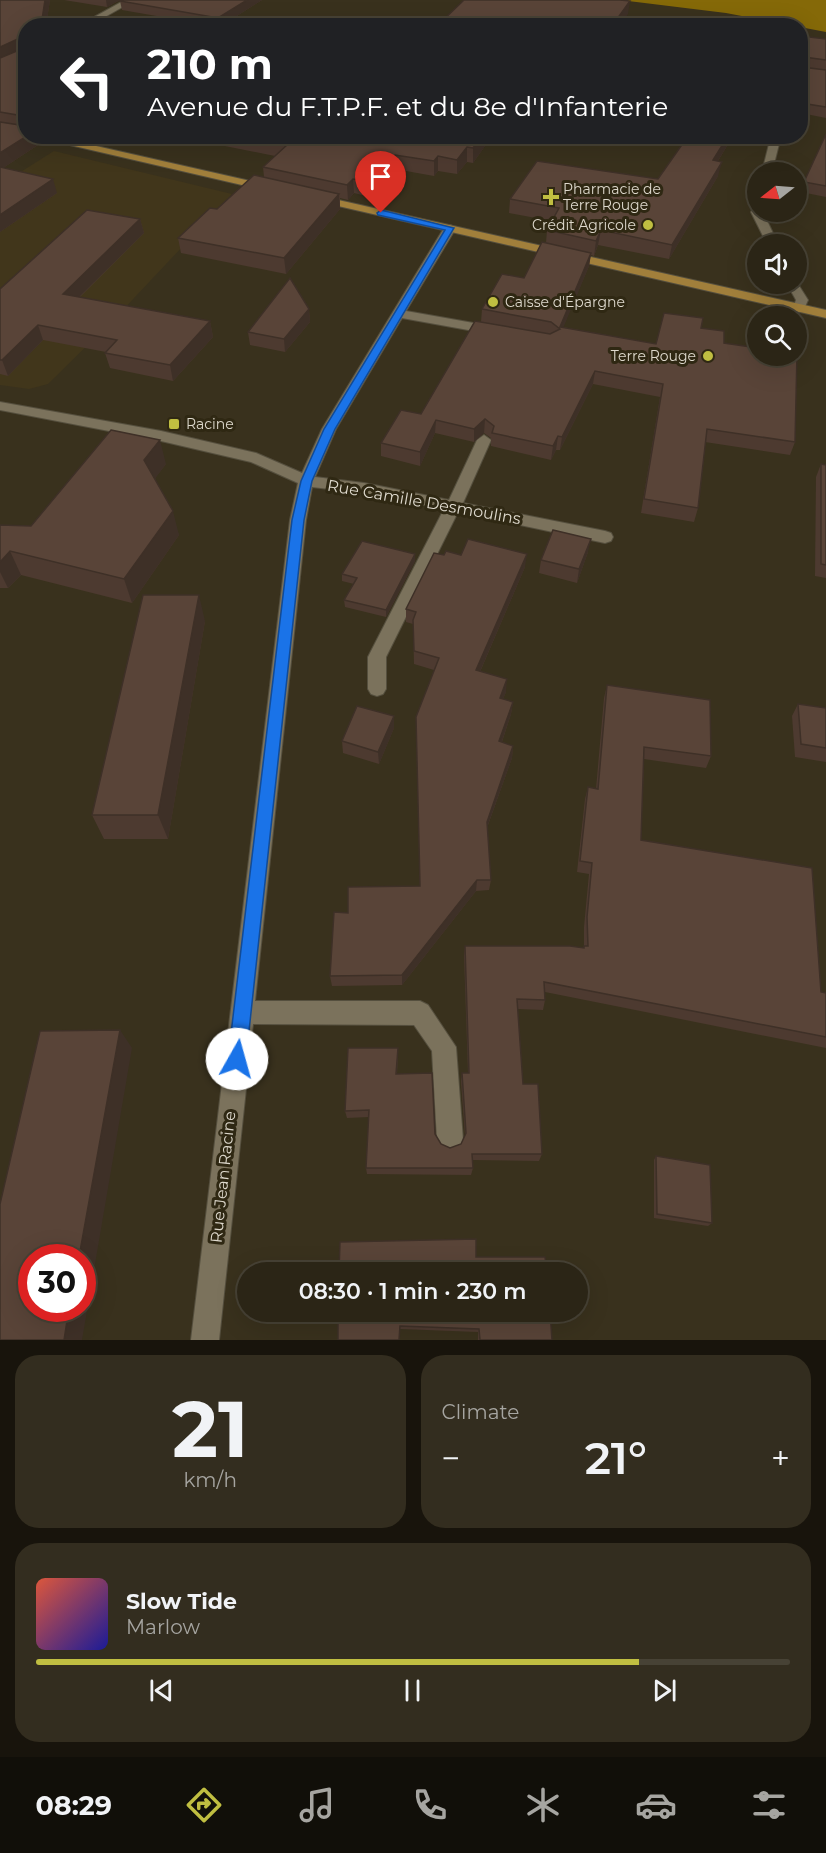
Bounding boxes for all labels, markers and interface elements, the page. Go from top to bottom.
text: 210 m [147,38,273,90]
icon: left [48,42,126,120]
text: Avenue du F.T.P.F. et du 8e d'Infanterie [147,90,668,123]
pin [355,151,406,213]
icon: arrive [364,160,397,193]
north arrow [747,162,807,222]
map controls [747,162,807,366]
place label: Pharmacie de Terre Rouge [563,180,661,214]
marker: Pharmacie de Terre Rouge [544,190,558,204]
place label: Crédit Agricole [532,216,636,234]
marker: Crédit Agricole [641,218,655,232]
button: sound [747,234,807,294]
place label: Caisse d'Épargne [505,293,625,311]
marker: Caisse d'Épargne [486,295,500,309]
button: search [747,306,807,366]
place label: Terre Rouge [611,347,696,365]
marker: Terre Rouge [701,349,715,363]
place label: Racine [186,415,234,433]
marker: Racine [167,417,181,431]
street label: Rue Camille Desmoulins [326,476,522,528]
position arrow [205,1027,269,1091]
street label: Rue Jean Racine [207,1110,239,1244]
speed limit sign: 30 [18,1244,96,1322]
text: 08:30 · 1 min · 230 m [299,1278,526,1305]
text: 21 [172,1381,249,1477]
text: Climate [442,1400,519,1424]
text: 21° [585,1430,647,1485]
text: − [442,1438,460,1478]
text: + [771,1438,790,1478]
text: km/h [184,1468,237,1492]
text: Slow Tide [126,1588,237,1615]
text: Marlow [126,1615,200,1639]
icon: previous [145,1674,178,1707]
icon: pause [396,1674,429,1707]
icon: next [648,1674,681,1707]
icon: directions [183,1784,225,1826]
icon: music [296,1784,338,1826]
icon: phone [409,1784,451,1826]
icon: climate [522,1784,564,1826]
icon: car [635,1784,677,1826]
icon: filters [748,1784,790,1826]
text: 08:29 [36,1789,112,1822]

